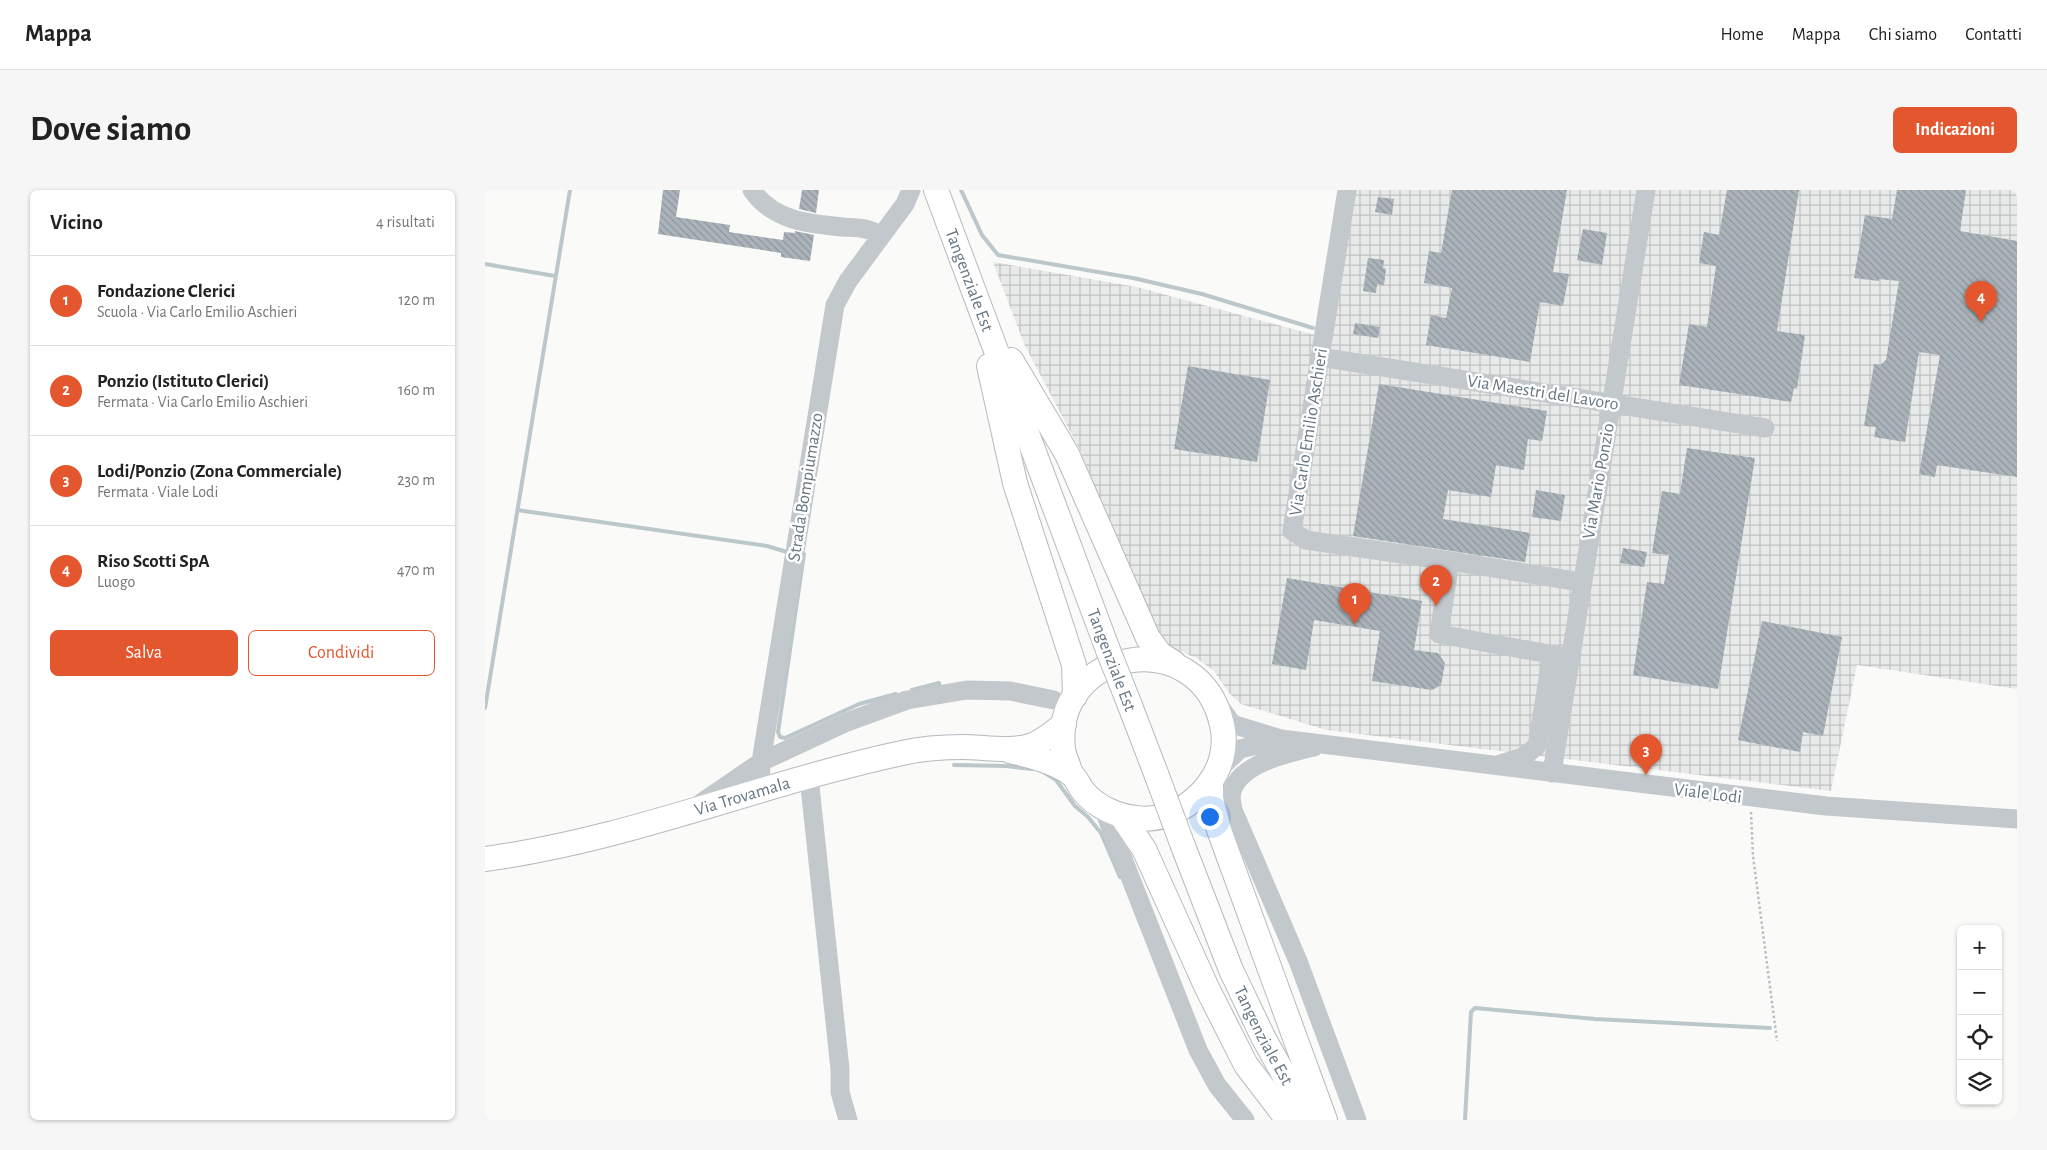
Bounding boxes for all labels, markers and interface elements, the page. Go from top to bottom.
text: Mappa [25,22,92,46]
text: Home [1720,26,1764,44]
text: Mappa [1792,26,1841,44]
text: Chi siamo [1869,26,1937,44]
text: Contatti [1965,26,2022,44]
button: Indicazioni [1893,107,2017,153]
text: Dove siamo [30,112,191,147]
text: Vicino [50,212,103,233]
text: 4 risultati [376,214,435,230]
street label: Tangenziale Est [941,226,996,334]
pin: 4 [1965,281,1997,322]
text: Fondazione Clerici [97,282,236,301]
text: 1 [63,292,69,308]
text: 120 m [398,292,435,308]
text: Scuola · Via Carlo Emilio Aschieri [97,304,297,320]
street label: Via Carlo Emilio Aschieri [1287,347,1331,517]
text: Ponzio (Istituto Clerici) [97,372,269,391]
street label: Via Maestri del Lavoro [1466,372,1620,414]
text: 2 [62,382,70,398]
text: 160 m [398,382,435,398]
text: Fermata · Via Carlo Emilio Aschieri [97,394,308,410]
street label: Strada Bompiumazzo [785,412,827,563]
street label: Via Mario Ponzio [1580,422,1618,540]
text: Lodi/Ponzio (Zona Commerciale) [97,462,342,481]
text: 3 [63,472,69,488]
text: 230 m [397,472,435,488]
text: Fermata · Viale Lodi [97,484,218,500]
text: Riso Scotti SpA [97,552,210,571]
text: 4 [62,562,70,578]
text: 470 m [397,562,435,578]
pin: 2 [1420,565,1452,606]
text: Luogo [97,574,135,590]
pin: 1 [1339,583,1371,624]
street label: Tangenziale Est [1083,607,1139,714]
button: Salva [50,630,238,676]
button: Condividi [248,630,435,676]
pin: 3 [1630,734,1662,775]
street label: Via Trovamala [692,774,792,820]
street label: Viale Lodi [1673,781,1743,807]
your location [1197,804,1223,830]
map controls [1957,925,2002,1105]
button: + [1957,925,2002,970]
button: − [1957,970,2002,1015]
street label: Tangenziale Est [1230,984,1296,1088]
button: locate [1957,1015,2002,1060]
button: layers [1957,1060,2002,1105]

